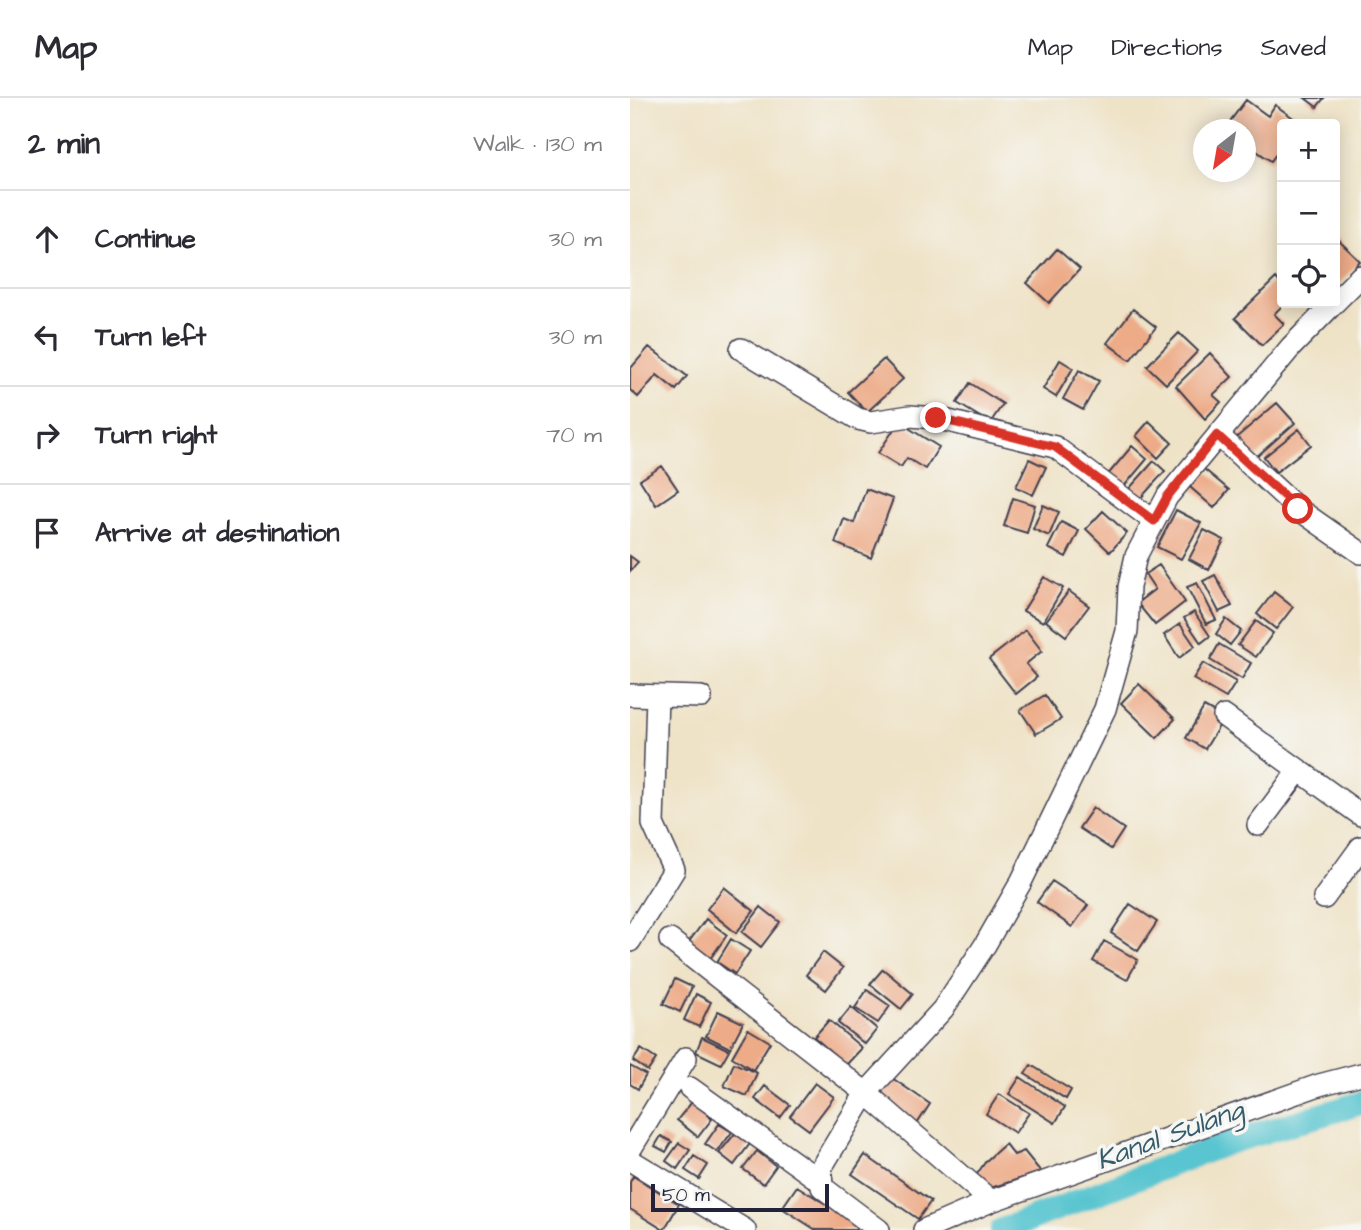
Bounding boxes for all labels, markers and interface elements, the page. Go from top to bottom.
text: Map [35,25,97,71]
text: Map [1028,31,1073,65]
text: Directions [1111,31,1223,65]
text: Saved [1261,31,1326,65]
north arrow [1193,119,1256,182]
map controls [1277,119,1340,308]
button: + [1277,119,1340,182]
text: 2 min [28,123,100,165]
text: Walk · 130 m [473,128,602,160]
button: − [1277,182,1340,245]
icon: ahead [28,220,66,258]
text: Continue [95,221,196,257]
text: 30 m [549,223,602,255]
button: locate [1277,245,1340,308]
icon: left [28,318,66,356]
text: Turn left [95,319,206,355]
text: 30 m [549,321,602,353]
route end [920,402,951,433]
icon: right [28,416,66,454]
text: Turn right [95,417,217,453]
text: 70 m [546,419,602,451]
route start [1282,493,1313,524]
icon: arrive [28,514,66,552]
text: Arrive at destination [95,515,340,551]
water label: Kanal Sulang [1091,1090,1251,1181]
scale bar [651,1181,830,1213]
text: 50 m [662,1182,710,1209]

